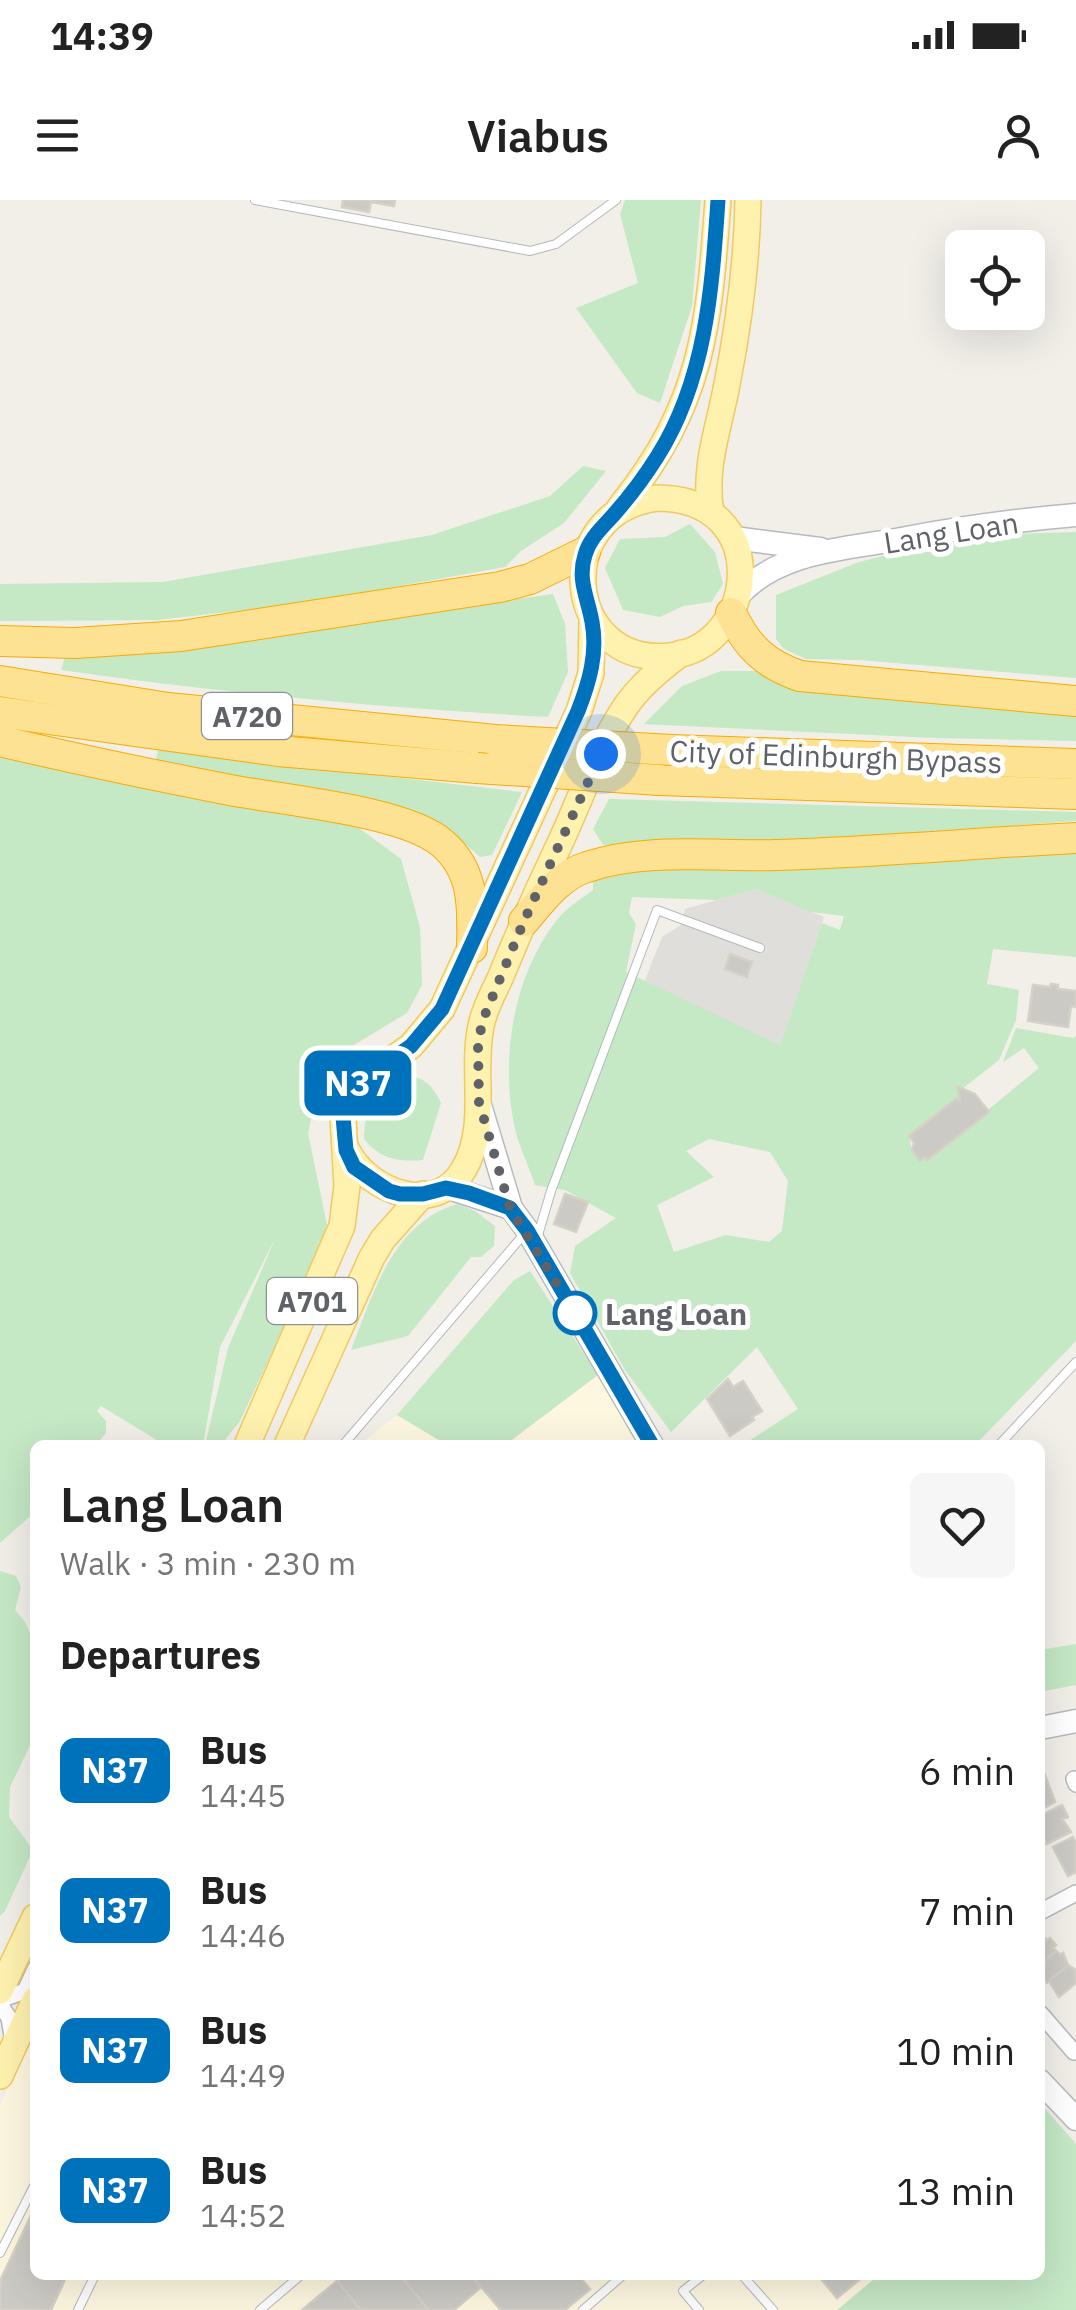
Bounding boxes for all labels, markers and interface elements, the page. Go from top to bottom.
text: 14:39 [50,11,154,60]
text: Viabus [467,106,609,164]
icon: menu [30,108,85,163]
icon: person [991,108,1046,163]
map controls [945,230,1045,330]
button: locate [945,230,1045,330]
street label: Lang Loan [881,502,1021,562]
road number: A720 [202,693,292,739]
your location [576,729,626,779]
street label: City of Edinburgh Bypass [669,731,1003,781]
line badge: N37 [300,1050,416,1116]
text: N37 [324,1060,392,1106]
road number: A701 [267,1278,357,1324]
marker: Lang Loan [554,1292,596,1334]
place label: Lang Loan [605,1294,747,1333]
text: Lang Loan [60,1473,284,1535]
button: heart [910,1473,1015,1578]
text: Walk · 3 min · 230 m [60,1542,356,1584]
text: Departures [60,1630,261,1679]
text: Bus [200,1725,267,1774]
text: 6 min [919,1746,1015,1795]
text: N37 [81,1747,149,1793]
text: 14:45 [200,1774,286,1816]
text: Bus [200,1865,267,1914]
text: 7 min [919,1886,1015,1935]
text: N37 [81,1887,149,1933]
text: 14:46 [200,1914,286,1956]
text: Bus [200,2005,267,2054]
text: 10 min [896,2026,1015,2075]
text: N37 [81,2027,149,2073]
text: 14:49 [200,2054,286,2096]
text: Bus [200,2145,267,2194]
text: 13 min [896,2166,1015,2215]
text: N37 [81,2167,149,2213]
text: 14:52 [200,2194,286,2236]

